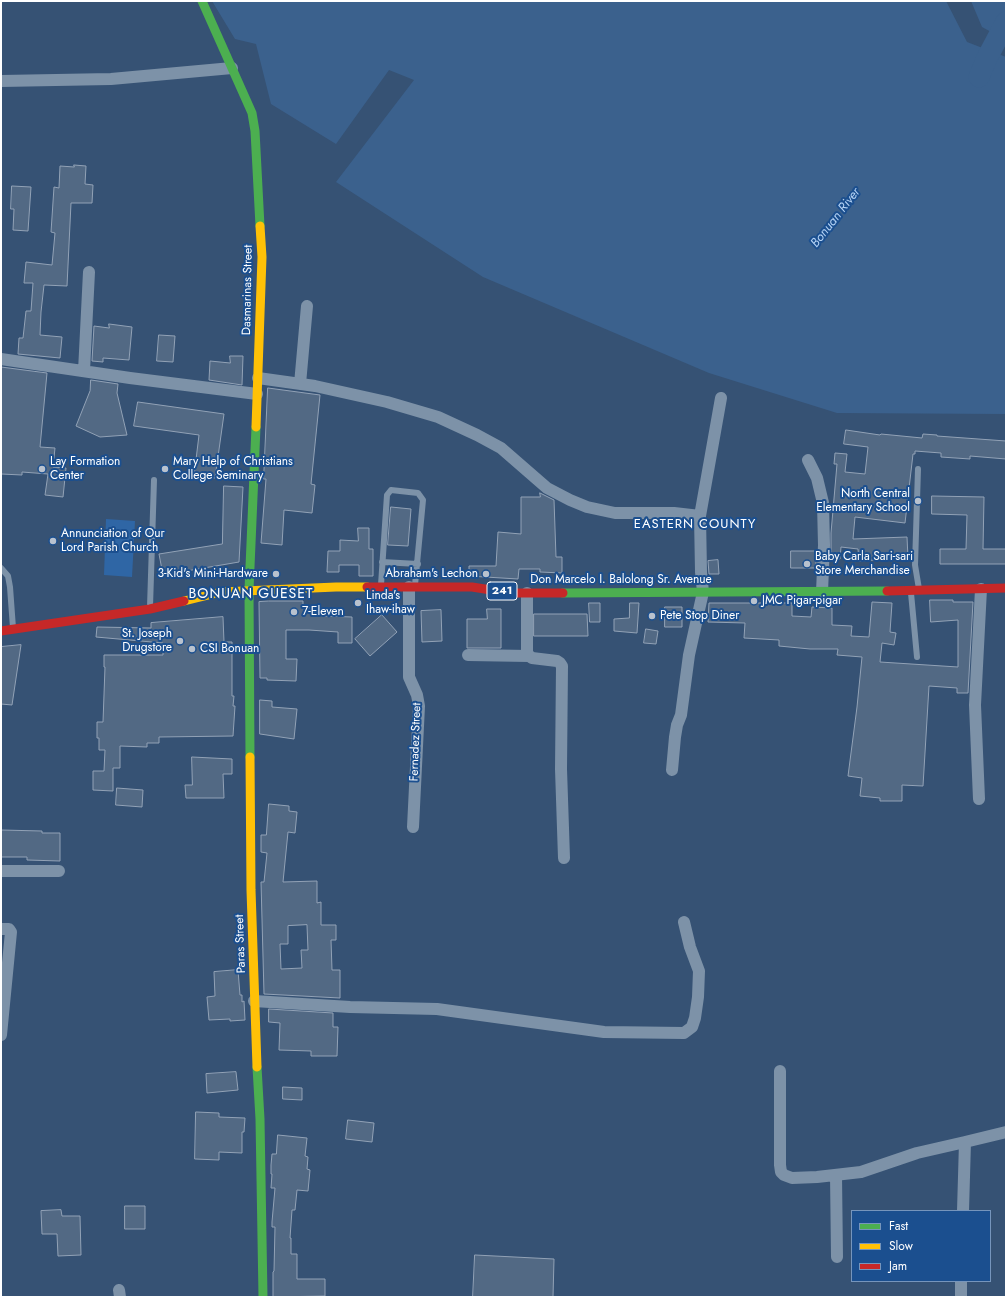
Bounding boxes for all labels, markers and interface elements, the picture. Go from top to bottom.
water label: Bonuan River [808,185,864,251]
street label: Dasmarinas Street [240,245,256,335]
place label: Lay Formation Center [50,455,120,483]
place label: Mary Help of Christians College Seminary [173,455,293,483]
marker: Lay Formation Center [37,464,47,474]
marker: Mary Help of Christians College Seminary [160,464,170,474]
place label: North Central Elementary School [816,487,910,515]
marker: North Central Elementary School [913,496,923,506]
district label: EASTERN COUNTY [634,517,756,533]
place label: Annunciation of Our Lord Parish Church [61,527,165,555]
marker: Annunciation of Our Lord Parish Church [48,536,58,546]
place label: Baby Carla Sari-sari Store Merchandise [815,550,913,578]
marker: Baby Carla Sari-sari Store Merchandise [802,559,812,569]
place label: 3-Kid's Mini-Hardware [157,567,268,581]
place label: Abraham's Lechon [385,567,478,581]
marker: 3-Kid's Mini-Hardware [271,569,281,579]
marker: Abraham's Lechon [481,569,491,579]
street label: Don Marcelo I. Balolong Sr. Avenue [530,573,712,587]
road number: 241 [487,582,517,600]
district label: BONUAN GUESET [189,587,313,603]
place label: Linda's Ihaw-ihaw [366,589,415,617]
place label: JMC Pigar-pigar [762,594,842,608]
marker: JMC Pigar-pigar [749,596,759,606]
marker: Linda's Ihaw-ihaw [353,598,363,608]
place label: 7-Eleven [302,605,344,619]
marker: 7-Eleven [289,607,299,617]
place label: Pete Stop Diner [660,609,739,623]
marker: Pete Stop Diner [647,611,657,621]
place label: St. Joseph Drugstore [122,627,172,655]
marker: St. Joseph Drugstore [175,636,185,646]
place label: CSI Bonuan [200,642,259,656]
marker: CSI Bonuan [187,644,197,654]
street label: Fernadez Street [407,702,425,782]
street label: Paras Street [233,914,249,974]
legend [851,1210,991,1282]
text: Fast [889,1217,908,1235]
text: Slow [889,1237,913,1255]
text: Jam [889,1257,907,1275]

